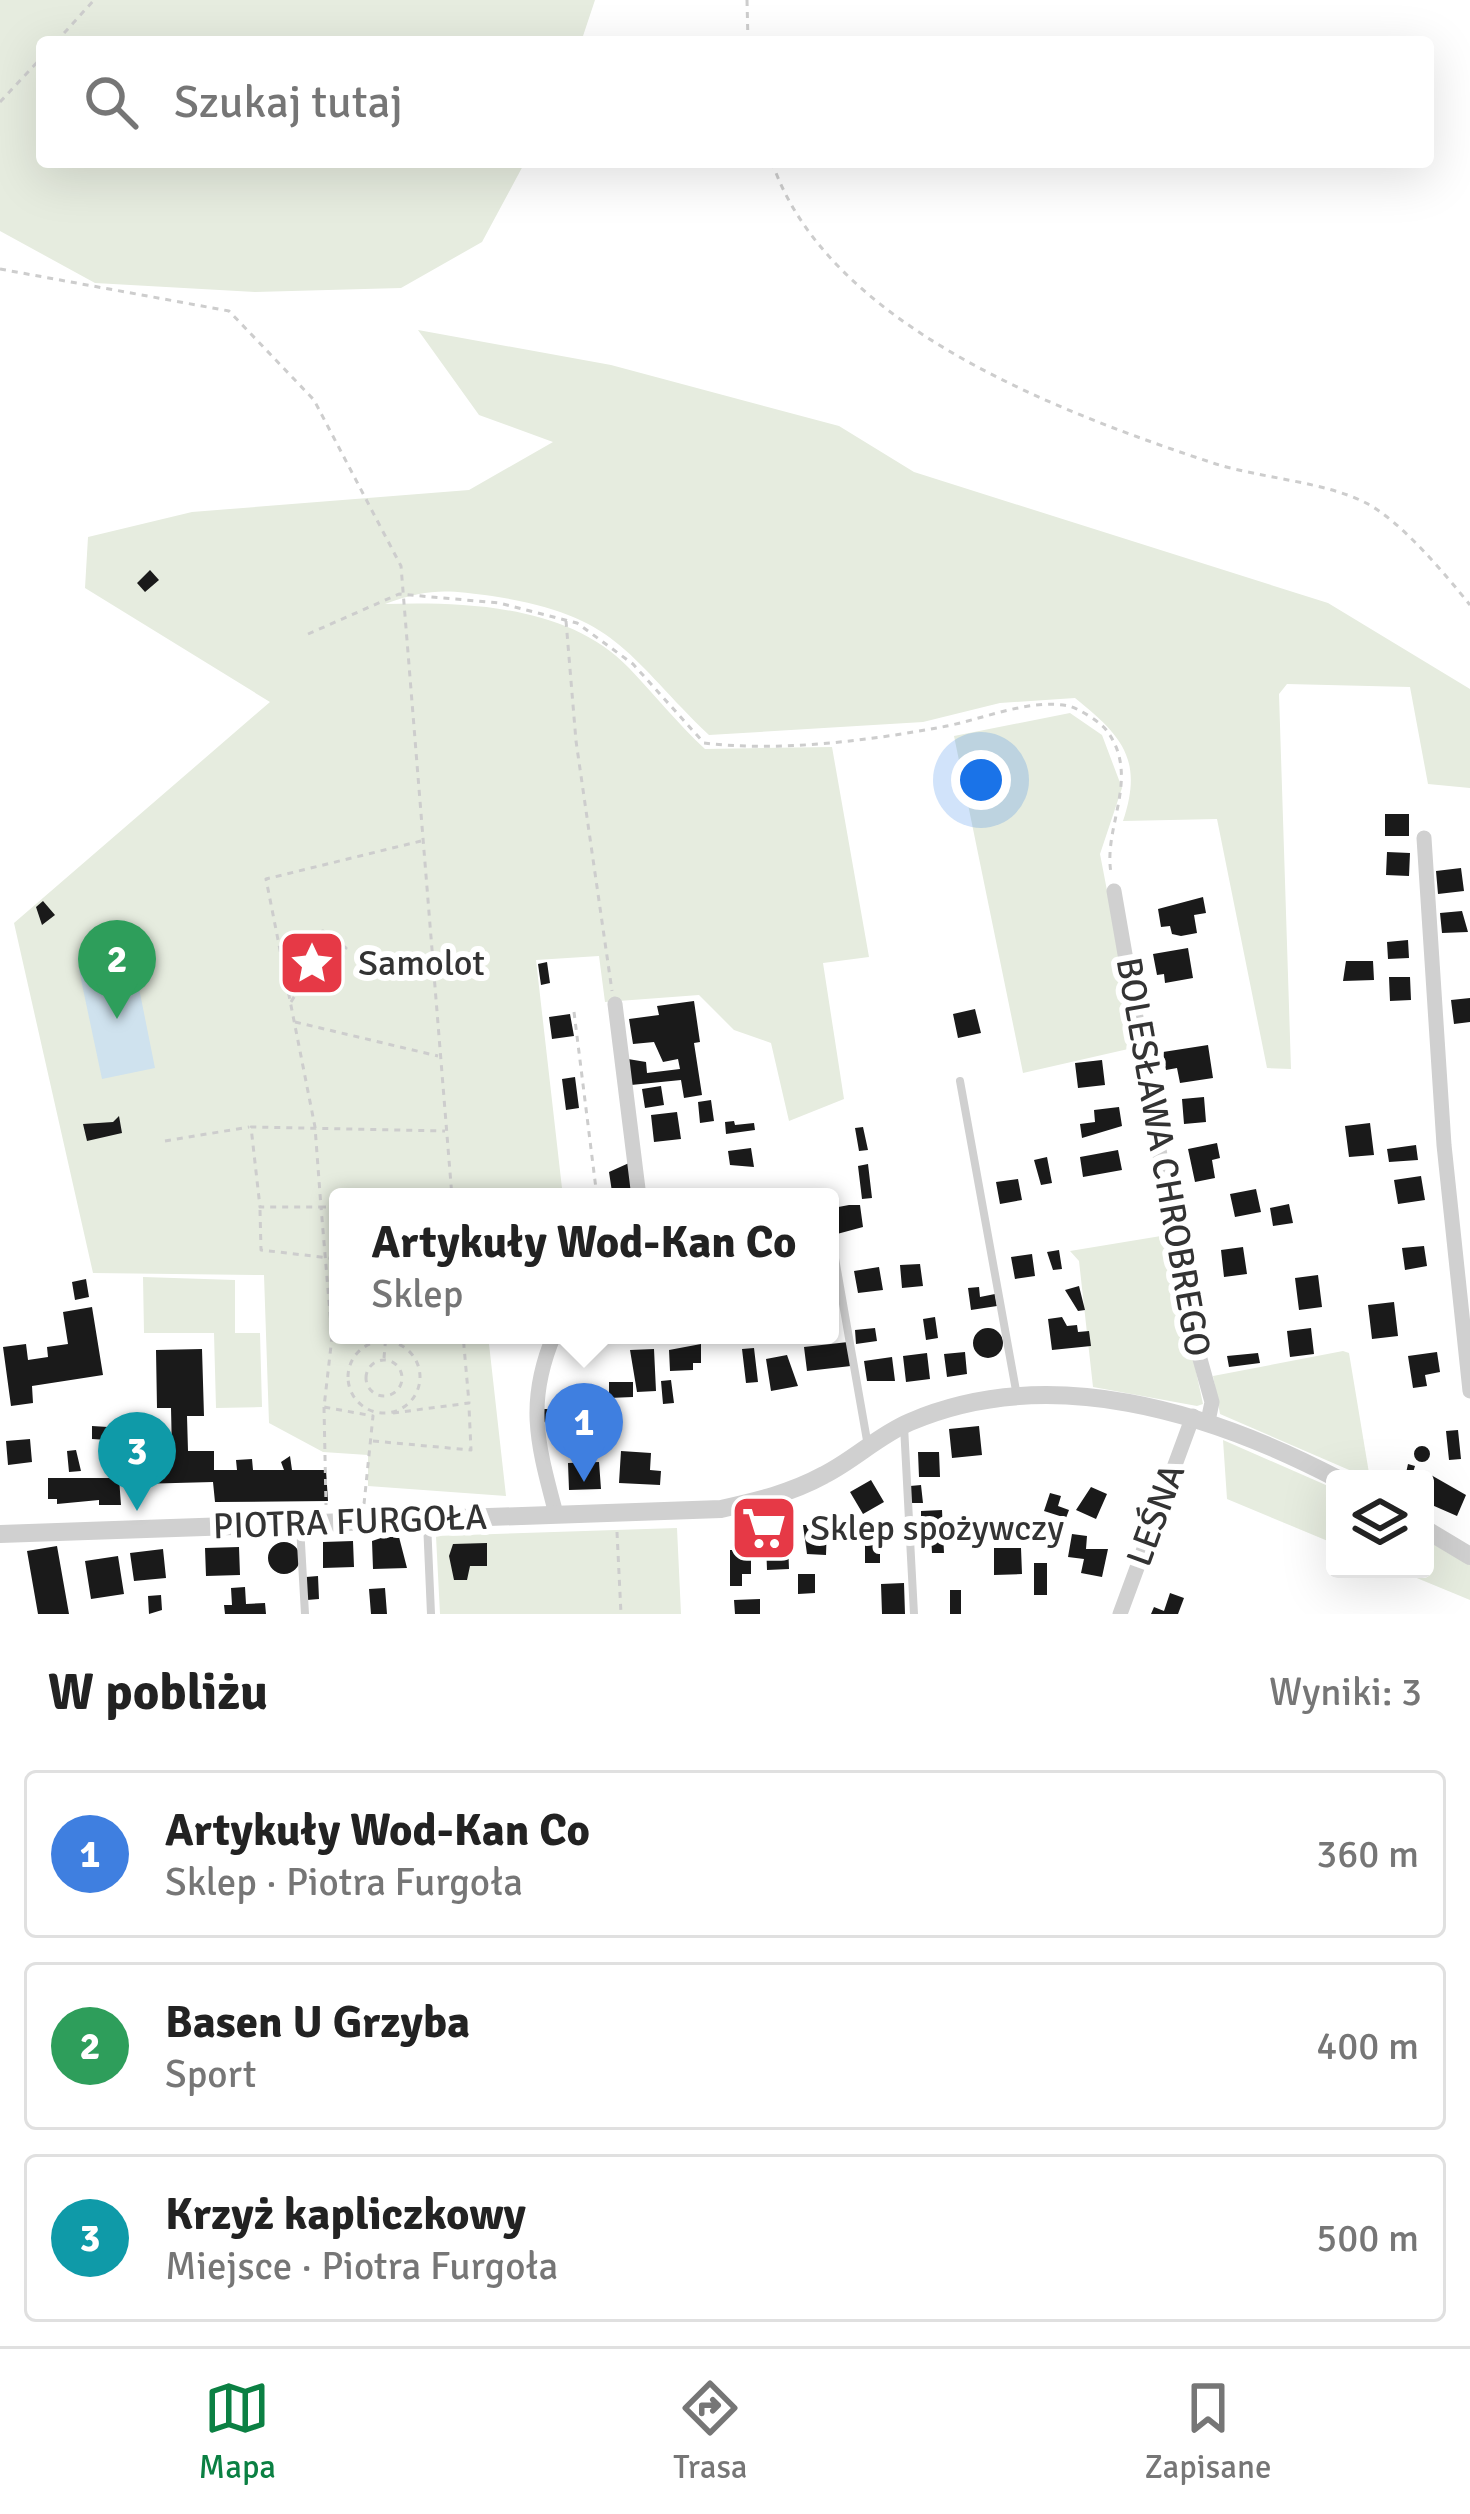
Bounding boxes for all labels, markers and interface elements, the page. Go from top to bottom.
search box [36,36,1434,168]
icon: search [78,69,144,135]
text: Szukaj tutaj [174,75,403,130]
your location [951,750,1011,810]
pin: 2 [78,920,156,1019]
place icon: Samolot [277,928,347,998]
place label: Samolot [358,941,485,986]
street label: BOLESŁAWA CHROBREGO [1106,954,1220,1360]
popup [329,1188,839,1344]
text: Artykuły Wod-Kan Co [372,1215,796,1270]
text: Sklep [372,1270,463,1318]
pin: 1 [545,1383,623,1482]
pin: 3 [98,1412,176,1511]
street label: LEŚNA [1117,1458,1195,1572]
map controls [1326,1470,1434,1578]
button: layers [1326,1470,1434,1578]
supermarket icon: Sklep spożywczy [729,1493,799,1563]
street label: PIOTRA FURGOŁA [212,1495,488,1549]
place label: Sklep spożywczy [810,1506,1064,1551]
text: W pobliżu [48,1661,268,1724]
text: Wyniki: 3 [1269,1668,1422,1716]
text: Artykuły Wod-Kan Co [165,1803,590,1858]
text: 1 [79,1830,101,1878]
text: 360 m [1316,1830,1419,1878]
text: Sklep · Piotra Furgoła [165,1858,523,1906]
text: Basen U Grzyba [165,1995,470,2050]
text: 2 [79,2022,101,2070]
text: 400 m [1316,2022,1419,2070]
text: Sport [165,2050,256,2098]
text: Krzyż kapliczkowy [165,2187,526,2242]
text: 3 [79,2214,101,2262]
text: 500 m [1316,2214,1419,2262]
text: Miejsce · Piotra Furgoła [165,2242,558,2290]
tab: Mapa [199,2375,276,2488]
tab: Trasa [673,2375,748,2488]
tab: Zapisane [1145,2375,1271,2488]

